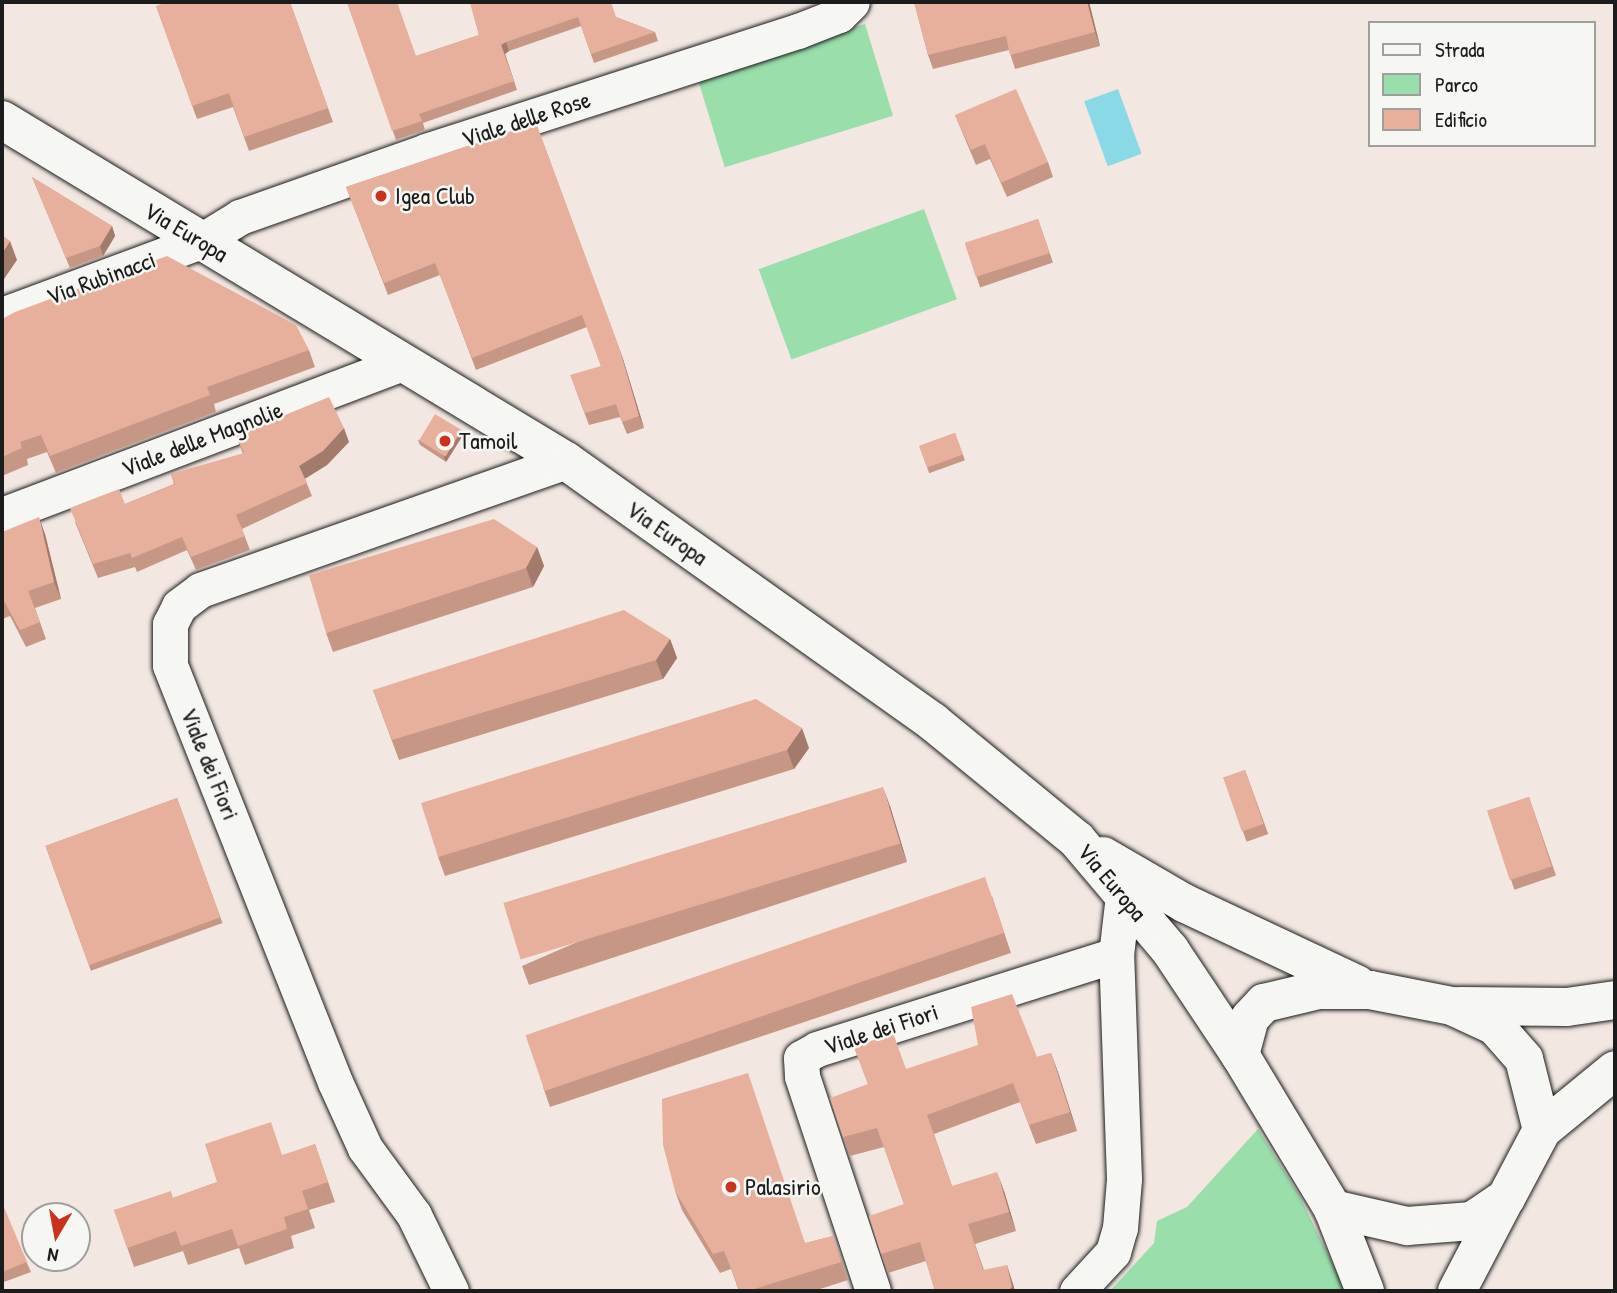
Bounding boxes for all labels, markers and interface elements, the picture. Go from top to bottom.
legend [1368,21,1596,147]
text: Strada [1435,35,1485,64]
text: Parco [1435,70,1478,99]
street label: Viale delle Rose [458,85,594,153]
text: Edificio [1435,105,1487,134]
place label: Igea Club [395,182,475,210]
marker: Igea Club [373,188,389,204]
street label: Via Europa [139,196,233,268]
street label: Via Rubinacci [43,245,159,311]
street label: Viale delle Magnolie [117,395,287,483]
place label: Tamoil [459,427,517,455]
marker: Tamoil [437,433,453,449]
street label: Via Europa [621,495,713,571]
street label: Viale dei Fiori [175,704,245,824]
street label: Via Europa [1071,837,1153,927]
street label: Viale dei Fiori [820,997,942,1061]
place label: Palasirio [745,1173,821,1201]
marker: Palasirio [723,1179,739,1195]
north arrow [21,1202,91,1272]
text: N [45,1242,60,1269]

